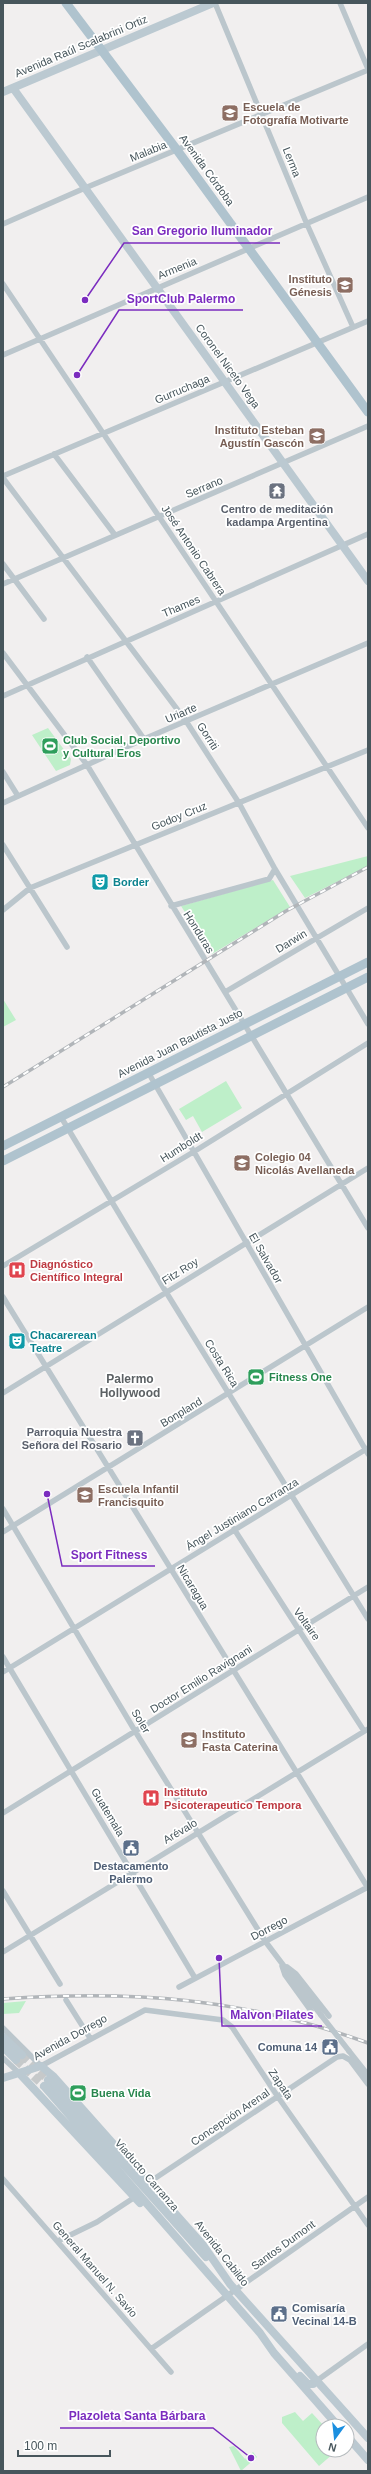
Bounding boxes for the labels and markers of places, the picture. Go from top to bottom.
place label: Escuela de Fotografía Motivarte [243,101,349,126]
school or university icon: Escuela de Fotografía Motivarte [220,103,240,123]
callout: San Gregorio Iluminador [124,219,280,243]
place label: Instituto Génesis [289,273,332,298]
school or university icon: Instituto Génesis [335,275,355,295]
callout: SportClub Palermo [119,286,243,310]
place label: Instituto Esteban Agustín Gascón [215,424,304,449]
school or university icon: Instituto Esteban Agustín Gascón [307,426,327,446]
temple icon: Centro de meditación kadampa Argentina [267,481,287,501]
place label: Centro de meditación kadampa Argentina [221,503,334,528]
place label: Club Social, Deportivo y Cultural Eros [63,734,181,759]
sports icon: Club Social, Deportivo y Cultural Eros [40,736,60,756]
theatre icon: Border [90,872,110,892]
place label: Border [113,876,150,888]
place label: Colegio 04 Nicolás Avellaneda [255,1151,355,1176]
school or university icon: Colegio 04 Nicolás Avellaneda [232,1153,252,1173]
place label: Diagnóstico Científico Integral [30,1258,123,1283]
hospital icon: Diagnóstico Científico Integral [7,1260,27,1280]
place label: Chacarerean Teatre [30,1329,97,1354]
theatre icon: Chacarerean Teatre [7,1331,27,1351]
sports icon: Fitness One [246,1367,266,1387]
place label: Fitness One [269,1371,332,1383]
place label: Parroquia Nuestra Señora del Rosario [22,1426,123,1451]
church icon: Parroquia Nuestra Señora del Rosario [125,1428,145,1448]
place label: Escuela Infantil Francisquito [98,1483,179,1508]
school or university icon: Escuela Infantil Francisquito [75,1485,95,1505]
callout: Sport Fitness [62,1542,155,1566]
place label: Instituto Fasta Caterina [202,1728,279,1753]
school or university icon: Instituto Fasta Caterina [179,1730,199,1750]
place label: Instituto Psicoterapeutico Tempora [164,1786,302,1811]
hospital icon: Instituto Psicoterapeutico Tempora [141,1788,161,1808]
public building icon: Destacamento Palermo [121,1838,141,1858]
place label: Destacamento Palermo [93,1860,169,1885]
callout: Malvon Pilates [222,2002,322,2026]
public building icon: Comuna 14 [320,2037,340,2057]
place label: Comuna 14 [258,2041,318,2053]
sports icon: Buena Vida [68,2083,88,2103]
place label: Buena Vida [91,2087,152,2099]
place label: Comisaría Vecinal 14-B [292,2302,357,2327]
public building icon: Comisaría Vecinal 14-B [269,2304,289,2324]
callout: Plazoleta Santa Bárbara [60,2404,213,2428]

